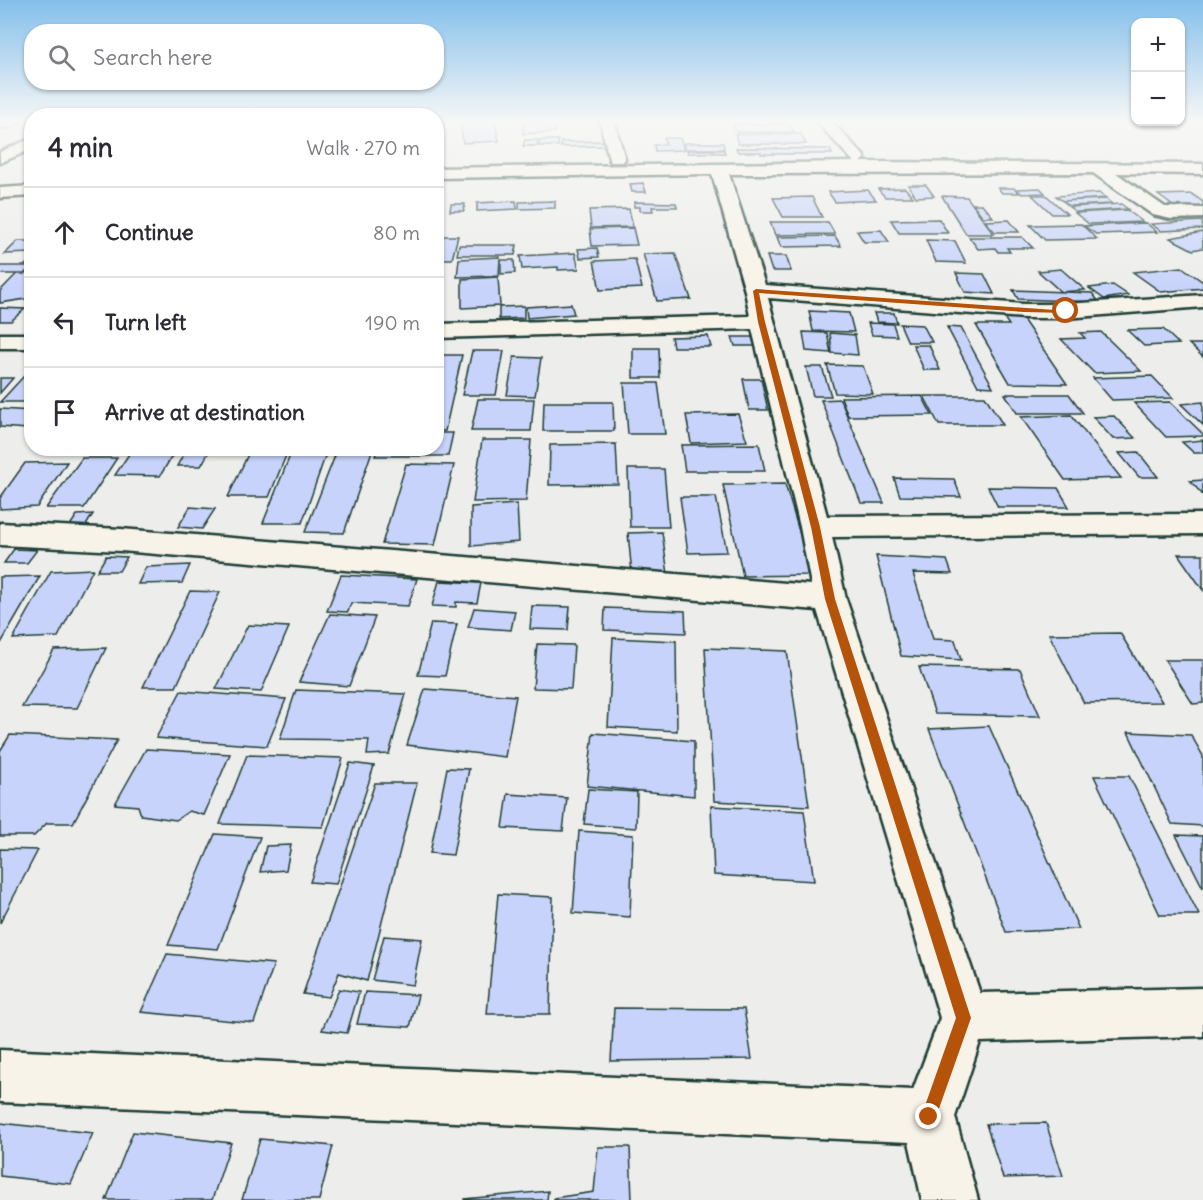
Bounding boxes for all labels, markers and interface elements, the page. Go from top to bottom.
map controls [1131,18,1185,126]
button: + [1131,18,1185,72]
search box [24,24,444,90]
icon: search [45,41,78,74]
text: Search here [93,43,212,71]
button: − [1131,72,1185,126]
text: 4 min [48,131,113,164]
text: Walk · 270 m [306,135,420,160]
icon: ahead [48,216,81,249]
text: Continue [105,218,194,246]
text: 80 m [373,220,420,245]
route start [1052,297,1078,323]
icon: left [48,306,81,339]
text: Turn left [105,308,186,336]
text: 190 m [365,310,420,335]
icon: arrive [48,396,81,429]
text: Arrive at destination [105,398,305,426]
route end [915,1103,941,1129]

